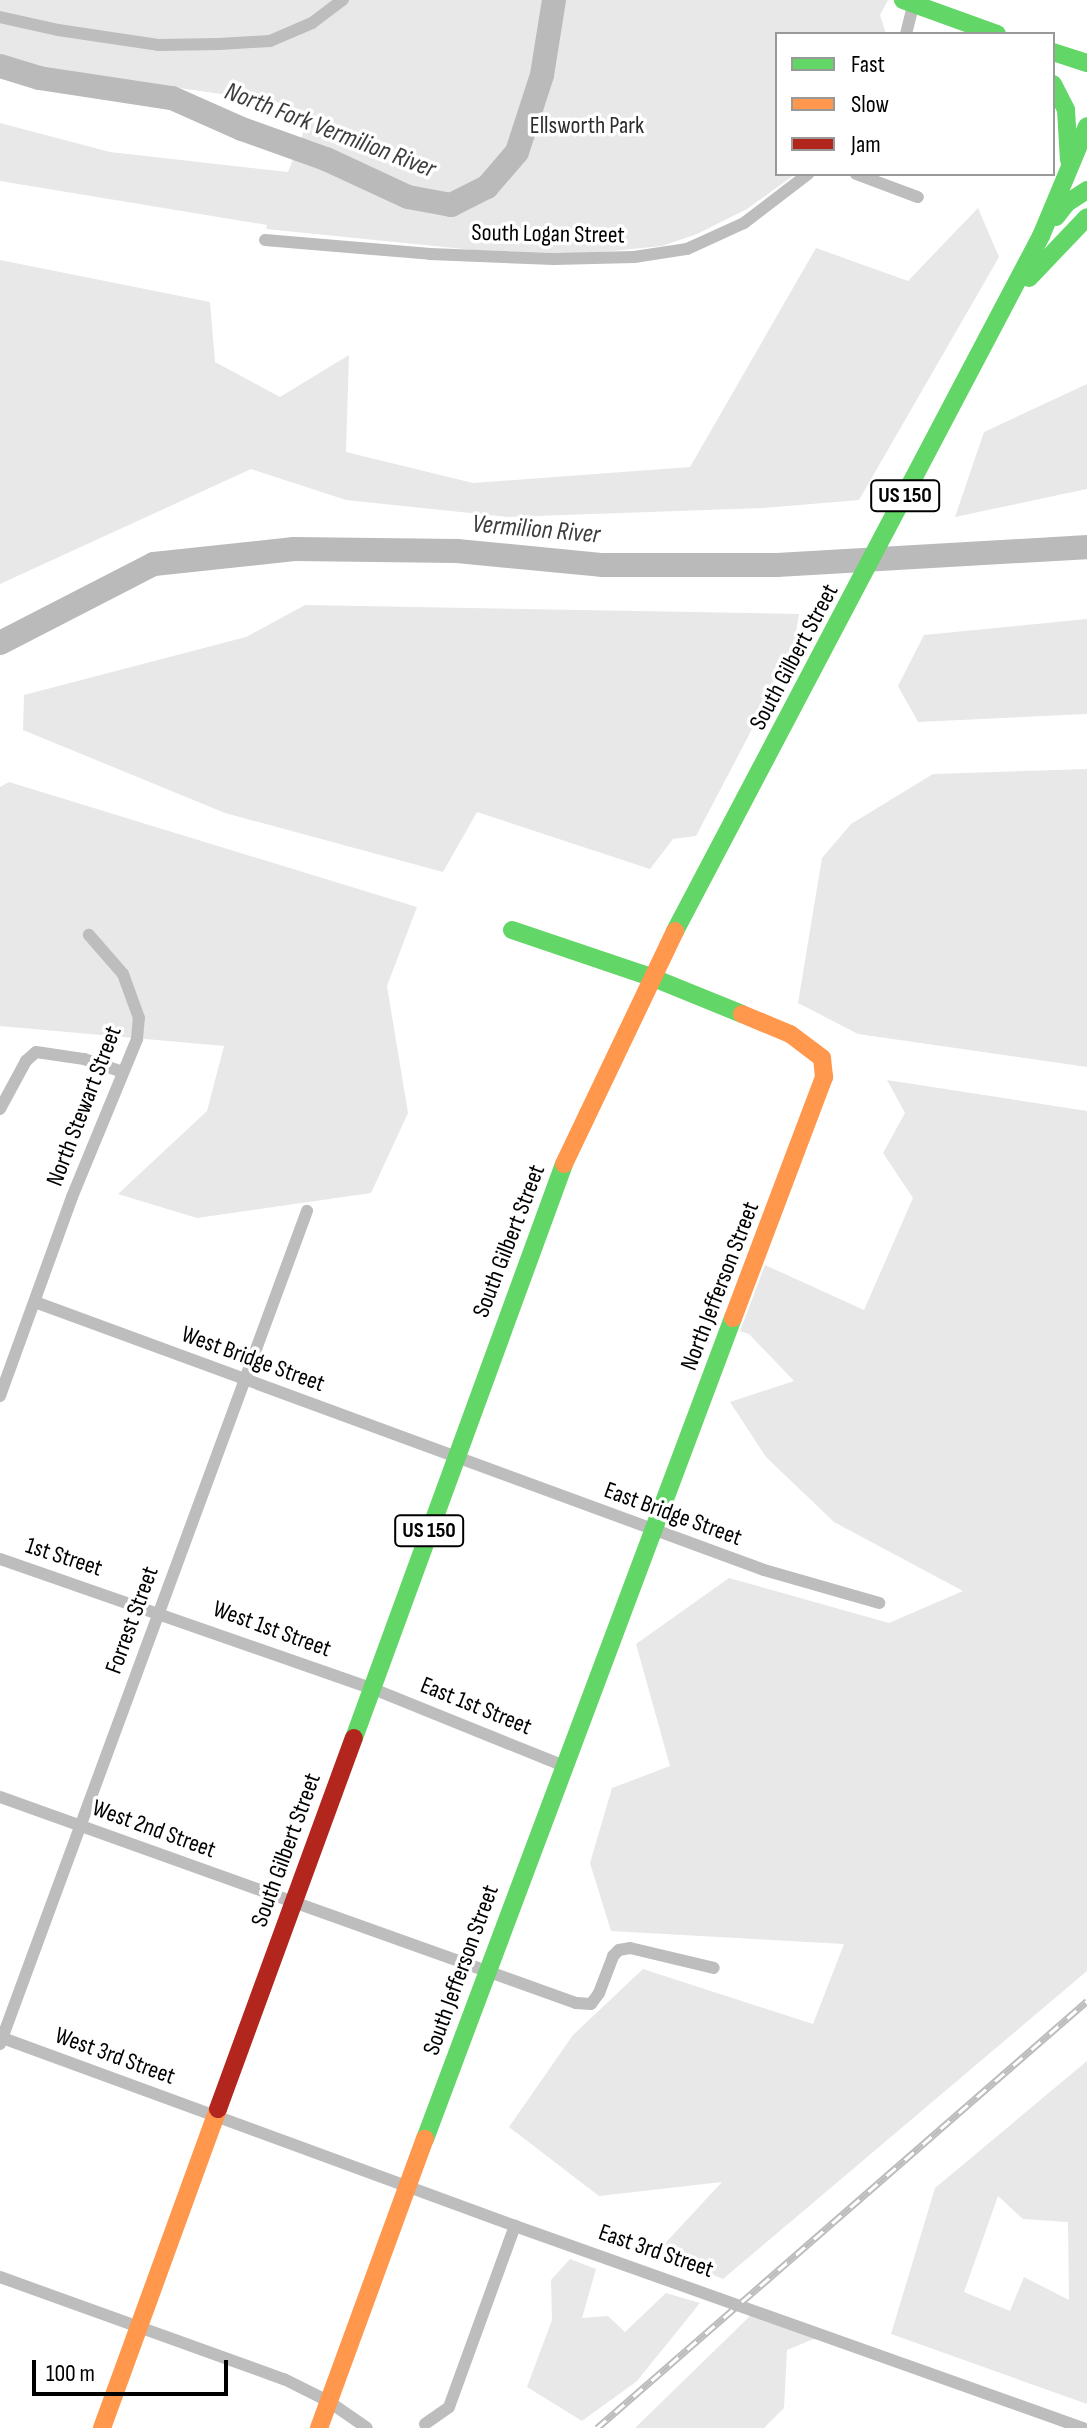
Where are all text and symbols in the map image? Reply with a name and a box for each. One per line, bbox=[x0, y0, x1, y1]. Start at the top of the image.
legend bbox=[775, 32, 1055, 176]
text: Fast bbox=[851, 50, 885, 79]
water label: North Fork Vermilion River bbox=[220, 76, 440, 186]
text: Slow bbox=[851, 90, 889, 119]
park label: Ellsworth Park bbox=[530, 112, 644, 140]
text: Jam bbox=[851, 130, 881, 159]
street label: South Logan Street bbox=[471, 218, 625, 250]
road number: US 150 bbox=[869, 478, 941, 514]
water label: Vermilion River bbox=[471, 509, 601, 551]
street label: South Gilbert Street bbox=[743, 579, 845, 735]
street label: North Stewart Street bbox=[40, 1022, 128, 1190]
street label: South Gilbert Street bbox=[467, 1161, 551, 1321]
street label: North Jefferson Street bbox=[675, 1198, 765, 1374]
street label: West Bridge Street bbox=[177, 1320, 329, 1398]
street label: East Bridge Street bbox=[600, 1476, 746, 1552]
road number: US 150 bbox=[393, 1513, 465, 1549]
street label: 1st Street bbox=[22, 1531, 106, 1583]
street label: Forrest Street bbox=[99, 1562, 165, 1678]
street label: West 1st Street bbox=[209, 1594, 335, 1664]
street label: East 1st Street bbox=[416, 1671, 536, 1741]
street label: South Gilbert Street bbox=[245, 1769, 327, 1931]
street label: West 2nd Street bbox=[88, 1793, 220, 1865]
street label: South Jefferson Street bbox=[417, 1881, 505, 2059]
street label: West 3rd Street bbox=[51, 2021, 179, 2091]
street label: East 3rd Street bbox=[595, 2218, 717, 2284]
scale bar bbox=[36, 2344, 232, 2394]
text: 100 m bbox=[46, 2359, 95, 2388]

